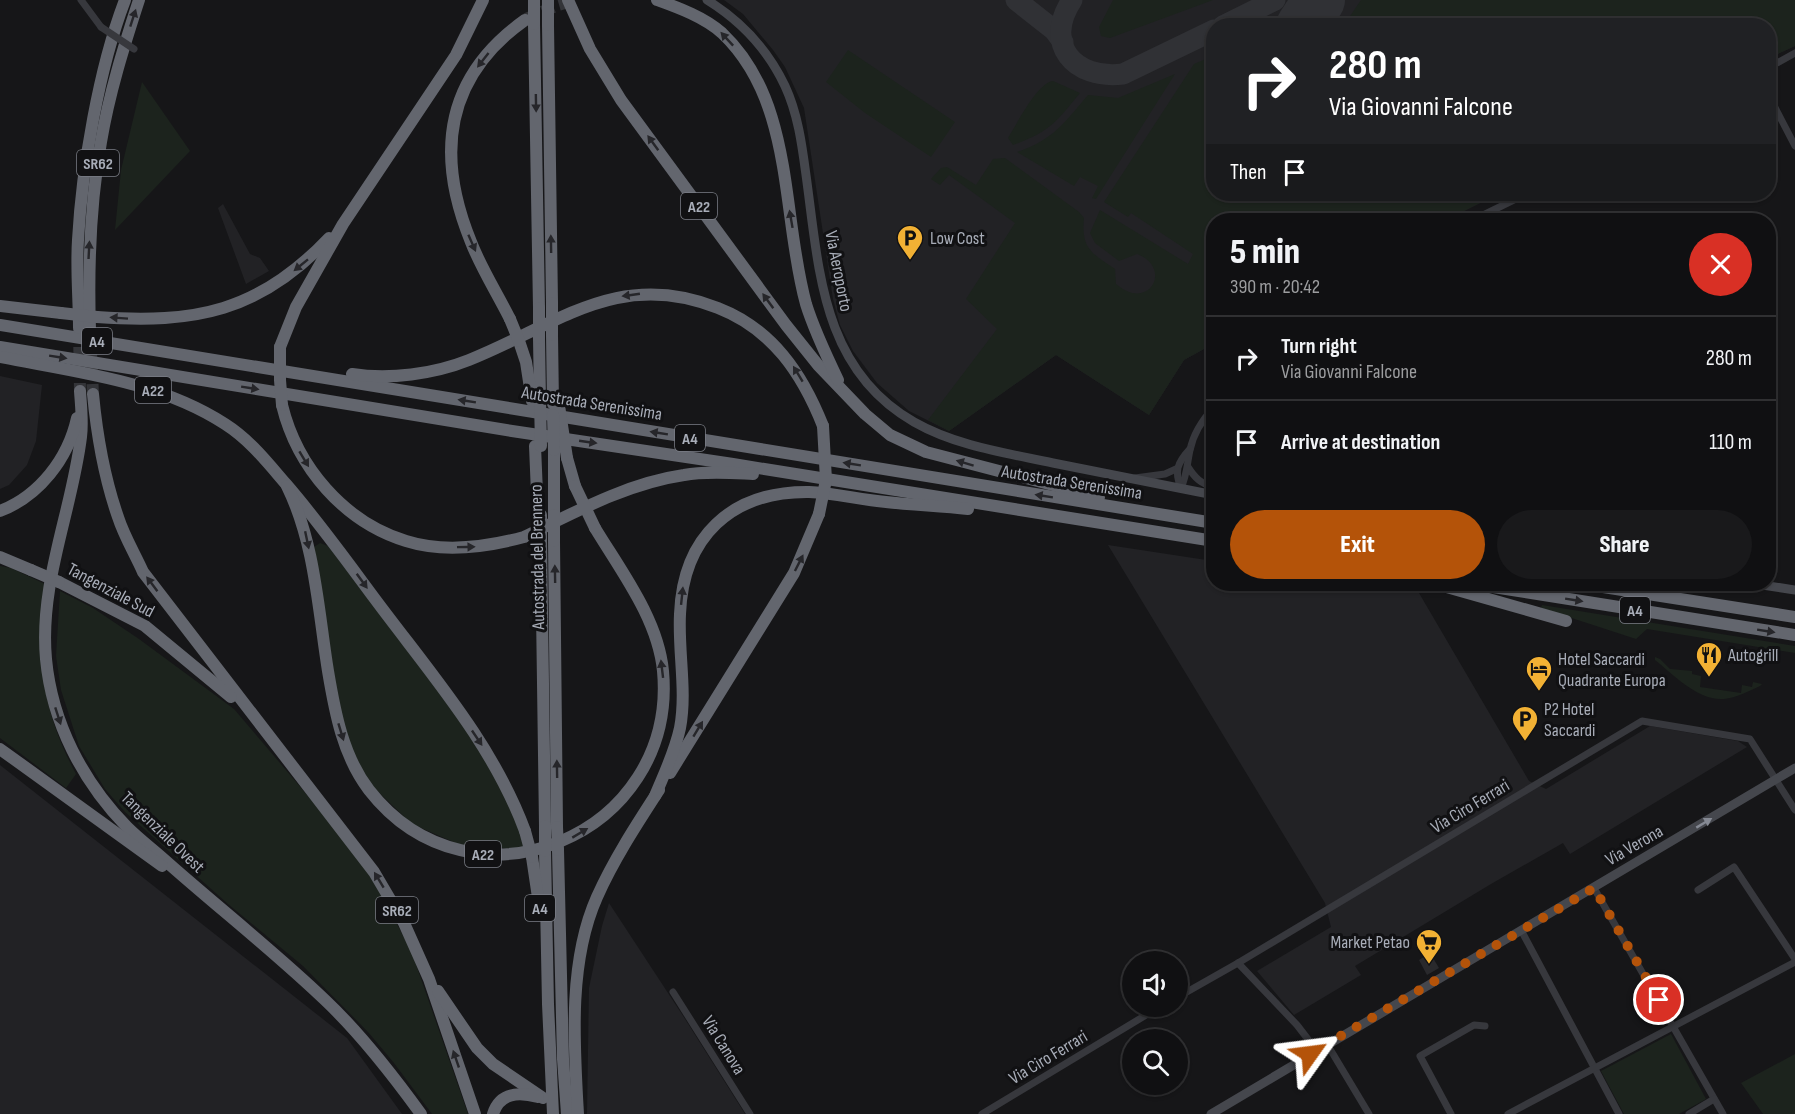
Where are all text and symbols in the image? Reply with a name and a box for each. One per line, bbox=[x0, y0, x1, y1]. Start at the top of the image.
one-way arrow bbox=[129, 9, 138, 27]
one-way arrow bbox=[720, 32, 734, 47]
text: 280 m bbox=[1329, 40, 1422, 91]
icon: right bbox=[1230, 42, 1308, 120]
one-way arrow bbox=[477, 52, 489, 67]
text: Via Giovanni Falcone bbox=[1329, 91, 1513, 123]
one-way arrow bbox=[531, 94, 540, 113]
one-way arrow bbox=[647, 136, 659, 152]
road number: SR62 bbox=[77, 150, 119, 176]
icon: arrive bbox=[1278, 156, 1311, 189]
text: Then bbox=[1230, 159, 1266, 186]
road number: A22 bbox=[681, 193, 717, 219]
one-way arrow bbox=[786, 210, 795, 229]
parking icon: Low Cost bbox=[895, 223, 925, 261]
place label: Low Cost bbox=[930, 228, 985, 249]
street label: Via Aeroporto bbox=[820, 229, 857, 313]
text: 5 min bbox=[1230, 231, 1300, 274]
button: close bbox=[1689, 233, 1752, 296]
one-way arrow bbox=[467, 235, 477, 253]
one-way arrow bbox=[546, 235, 556, 254]
one-way arrow bbox=[85, 241, 94, 260]
one-way arrow bbox=[293, 259, 309, 272]
text: 390 m · 20:42 bbox=[1230, 275, 1320, 299]
one-way arrow bbox=[621, 291, 640, 300]
one-way arrow bbox=[762, 293, 774, 309]
one-way arrow bbox=[110, 314, 129, 323]
road number: A4 bbox=[82, 328, 112, 354]
text: Turn right bbox=[1281, 333, 1357, 360]
icon: right bbox=[1230, 342, 1263, 375]
text: 280 m bbox=[1706, 345, 1752, 372]
one-way arrow bbox=[48, 352, 67, 361]
text: Via Giovanni Falcone bbox=[1281, 360, 1417, 384]
one-way arrow bbox=[792, 366, 803, 382]
road number: A22 bbox=[135, 377, 171, 403]
street label: Autostrada Serenissima bbox=[519, 382, 664, 425]
one-way arrow bbox=[241, 384, 260, 393]
one-way arrow bbox=[457, 396, 476, 405]
road number: A4 bbox=[675, 425, 705, 451]
icon: arrive bbox=[1230, 426, 1263, 459]
one-way arrow bbox=[650, 428, 669, 437]
text: Arrive at destination bbox=[1281, 429, 1440, 456]
text: 110 m bbox=[1709, 429, 1752, 456]
one-way arrow bbox=[578, 438, 597, 447]
one-way arrow bbox=[298, 451, 309, 467]
one-way arrow bbox=[956, 458, 974, 467]
one-way arrow bbox=[842, 460, 861, 469]
street label: Autostrada Serenissima bbox=[999, 461, 1144, 504]
street label: Autostrada del Brennero bbox=[526, 484, 549, 631]
one-way arrow bbox=[1034, 491, 1053, 500]
button: Exit bbox=[1230, 510, 1485, 579]
button: Share bbox=[1497, 510, 1752, 579]
one-way arrow bbox=[303, 531, 312, 550]
one-way arrow bbox=[457, 542, 476, 552]
one-way arrow bbox=[794, 554, 804, 571]
street label: Tangenziale Sud bbox=[64, 559, 158, 622]
one-way arrow bbox=[550, 564, 560, 583]
one-way arrow bbox=[356, 573, 368, 589]
one-way arrow bbox=[147, 577, 159, 592]
one-way arrow bbox=[677, 586, 686, 605]
one-way arrow bbox=[1564, 595, 1583, 604]
road number: A4 bbox=[1620, 597, 1650, 623]
one-way arrow bbox=[1757, 626, 1776, 635]
restaurant icon: Autogrill bbox=[1694, 640, 1724, 678]
place label: Autogrill bbox=[1727, 645, 1778, 666]
place label: Hotel Saccardi Quadrante Europa bbox=[1558, 649, 1666, 691]
hotel icon: Hotel Saccardi Quadrante Europa bbox=[1524, 654, 1554, 692]
one-way arrow bbox=[657, 659, 667, 678]
place label: P2 Hotel Saccardi bbox=[1544, 699, 1595, 741]
parking icon: P2 Hotel Saccardi bbox=[1510, 704, 1540, 742]
one-way arrow bbox=[54, 707, 64, 725]
one-way arrow bbox=[692, 721, 703, 737]
one-way arrow bbox=[337, 723, 346, 741]
one-way arrow bbox=[472, 730, 483, 747]
one-way arrow bbox=[552, 759, 562, 778]
street label: Via Ciro Ferrari bbox=[1427, 775, 1513, 838]
street label: Tangenziale Ovest bbox=[117, 787, 209, 878]
one-way arrow bbox=[1696, 818, 1713, 828]
street label: Via Verona bbox=[1602, 821, 1667, 870]
one-way arrow bbox=[572, 828, 588, 839]
road number: A22 bbox=[465, 841, 501, 867]
one-way arrow bbox=[374, 871, 384, 888]
road number: A4 bbox=[525, 895, 555, 921]
road number: SR62 bbox=[376, 897, 418, 923]
supermarket icon: Market Petao bbox=[1414, 927, 1444, 965]
place label: Market Petao bbox=[1331, 932, 1410, 953]
map controls bbox=[1122, 951, 1188, 1095]
button: sound bbox=[1122, 951, 1188, 1017]
pin bbox=[1633, 974, 1684, 1025]
icon: arrive bbox=[1642, 983, 1675, 1016]
street label: Via Canova bbox=[697, 1012, 750, 1079]
position arrow bbox=[1278, 1022, 1342, 1086]
street label: Via Ciro Ferrari bbox=[1005, 1026, 1091, 1089]
button: search bbox=[1122, 1029, 1188, 1095]
one-way arrow bbox=[450, 1050, 460, 1068]

